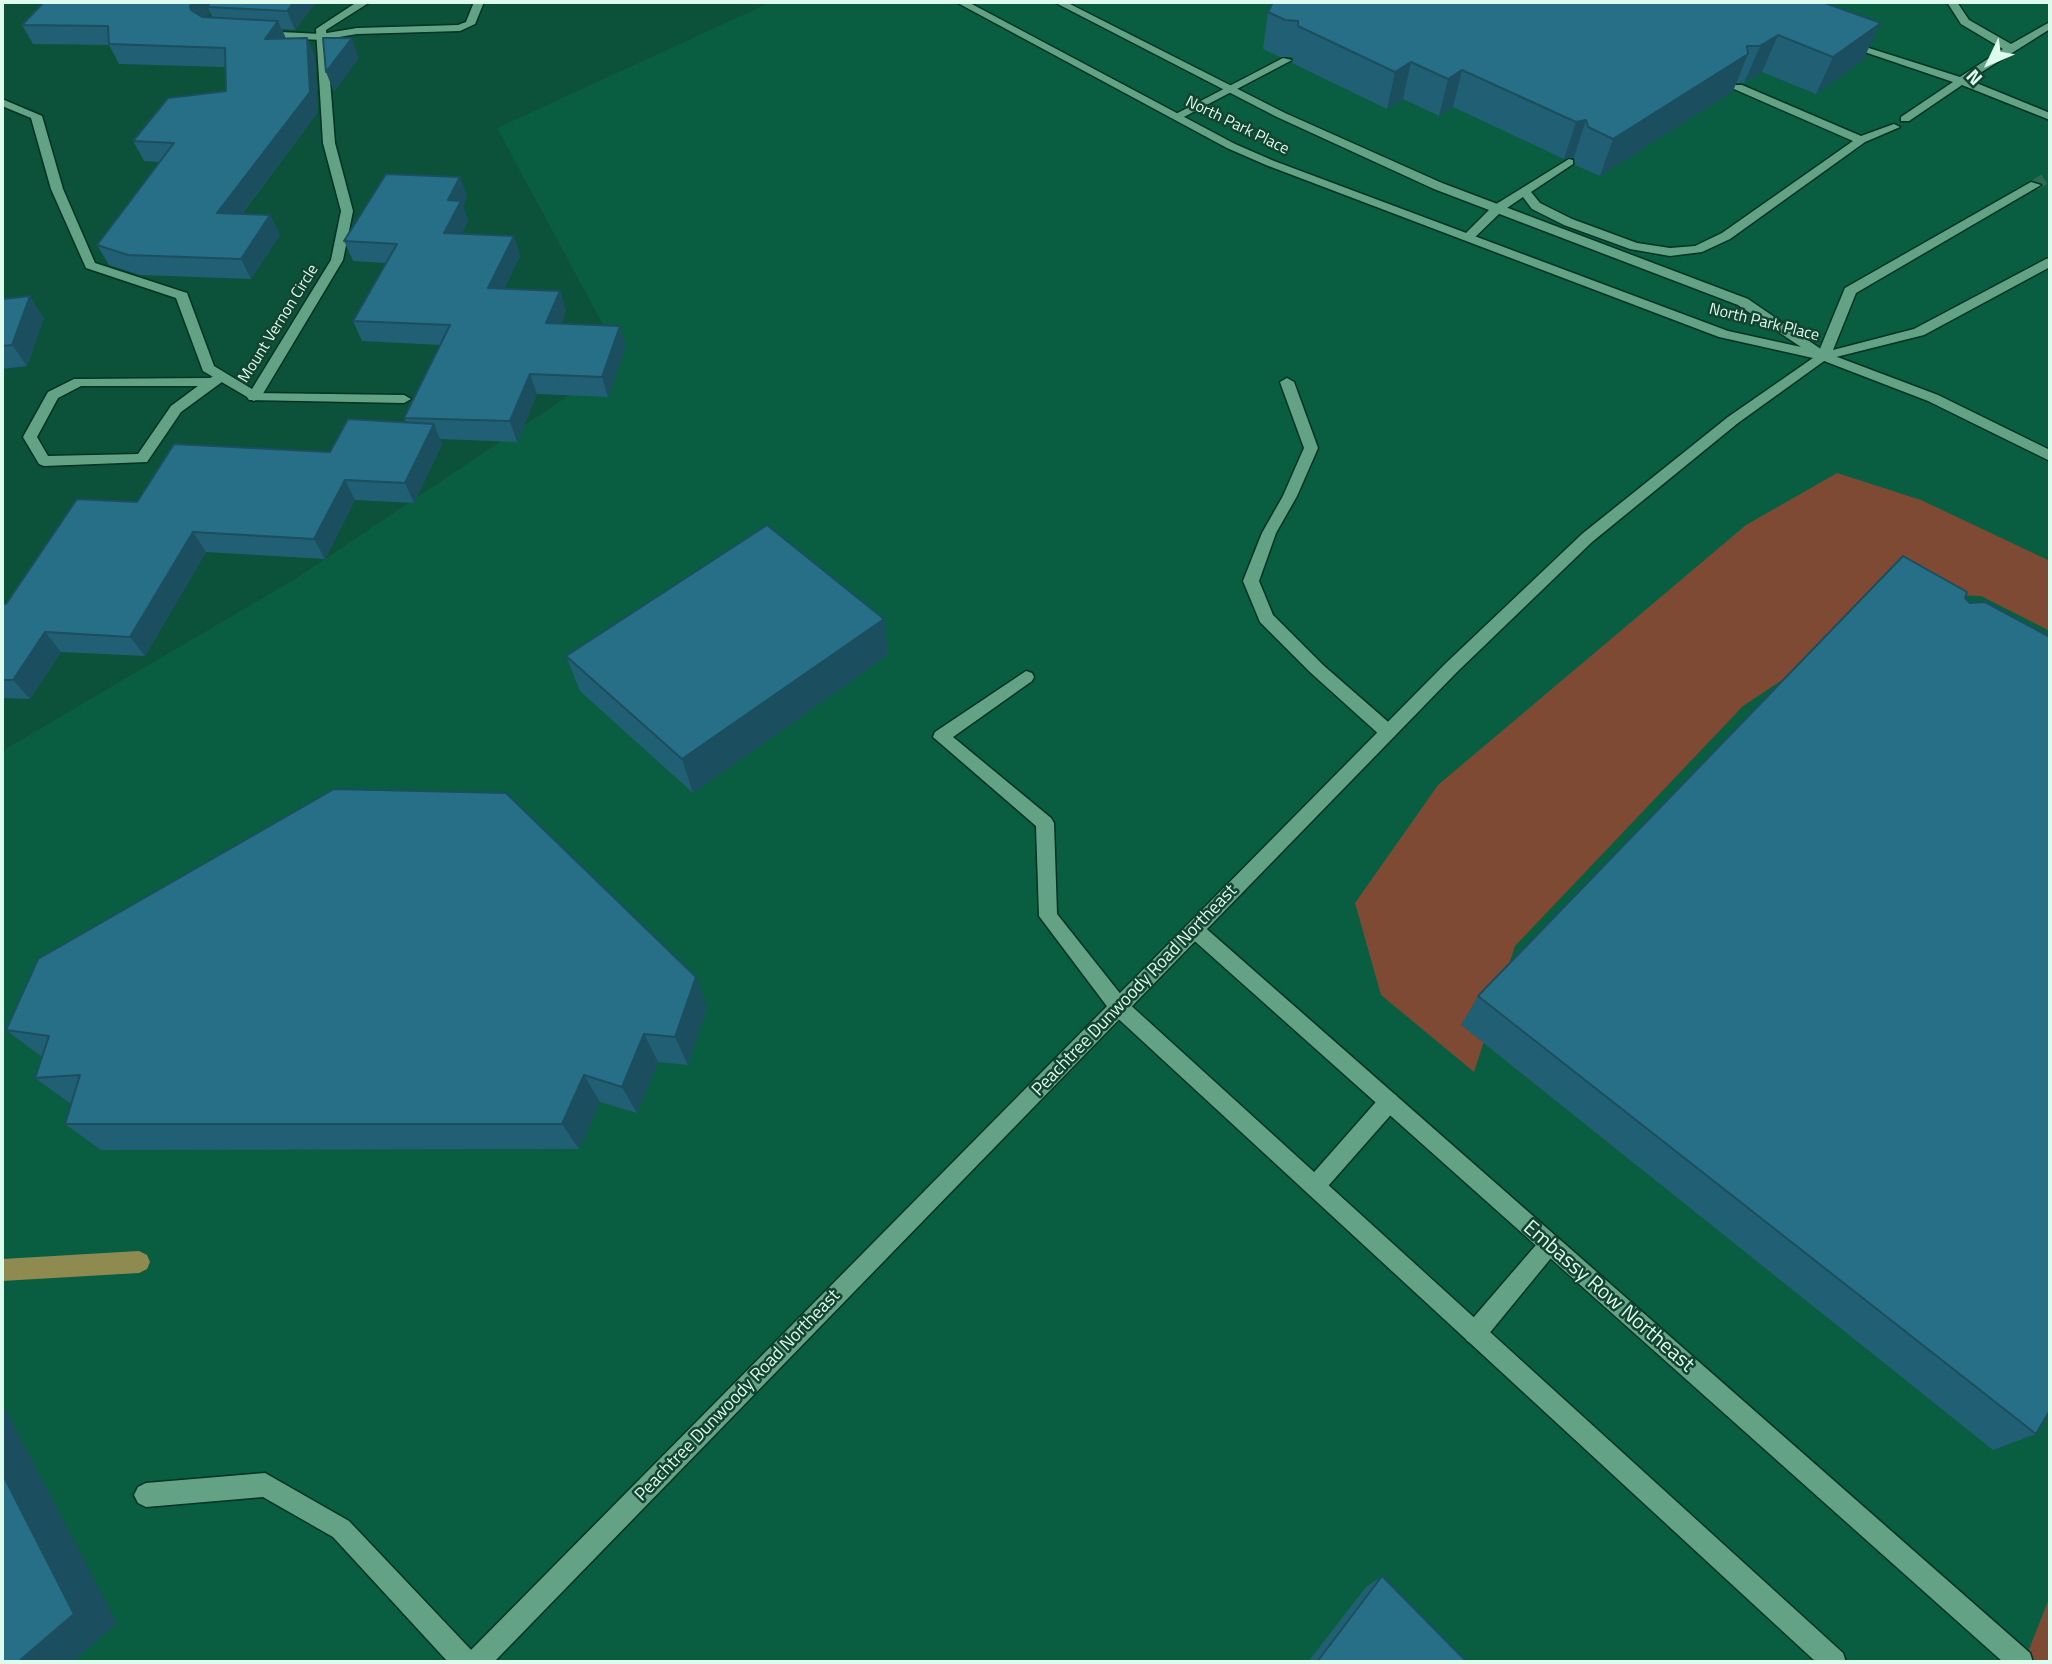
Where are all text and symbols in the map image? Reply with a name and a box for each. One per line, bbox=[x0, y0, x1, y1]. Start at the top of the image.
north arrow bbox=[1954, 28, 2024, 98]
text: N bbox=[1959, 63, 1989, 93]
street label: North Park Place bbox=[1182, 93, 1292, 159]
street label: Mount Vernon Circle bbox=[235, 261, 323, 387]
street label: North Park Place bbox=[1707, 300, 1821, 346]
street label: Peachtree Dunwoody Road Northeast bbox=[1028, 881, 1242, 1101]
street label: Embassy Row Northeast bbox=[1517, 1216, 1699, 1378]
street label: Peachtree Dunwoody Road Northeast bbox=[631, 1286, 845, 1506]

